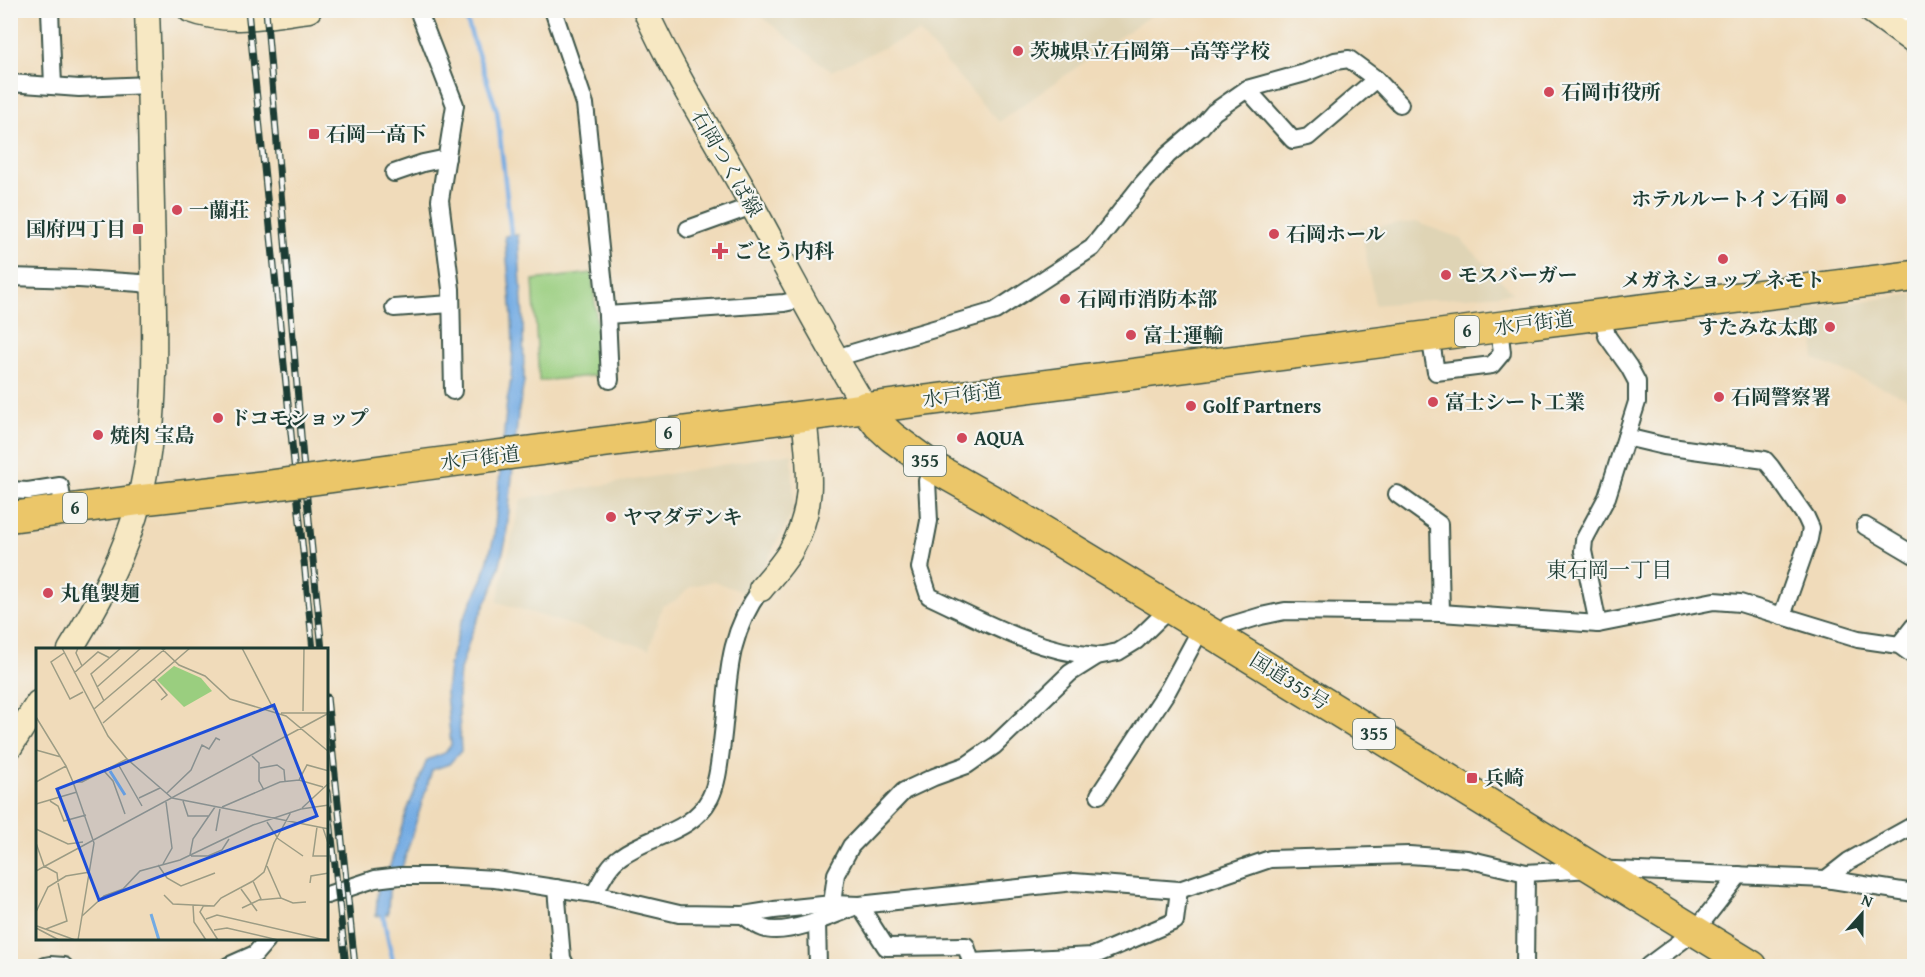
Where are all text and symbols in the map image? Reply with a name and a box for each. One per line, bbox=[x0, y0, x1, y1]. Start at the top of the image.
place label: 茨城県立石岡第一高等学校 bbox=[1030, 36, 1270, 65]
marker: 茨城県立石岡第一高等学校 bbox=[1011, 44, 1025, 58]
place label: 石岡市役所 bbox=[1561, 77, 1661, 106]
marker: 石岡市役所 bbox=[1542, 85, 1556, 99]
street label: 石岡つくば線 bbox=[685, 104, 770, 222]
place label: 石岡一高下 bbox=[326, 119, 426, 148]
marker: 石岡一高下 bbox=[307, 127, 321, 141]
place label: ホテルルートイン石岡 bbox=[1632, 184, 1829, 213]
marker: ホテルルートイン石岡 bbox=[1834, 192, 1848, 206]
place label: 一蘭荘 bbox=[189, 195, 249, 224]
marker: 一蘭荘 bbox=[170, 203, 184, 217]
place label: 国府四丁目 bbox=[26, 214, 126, 243]
place label: 石岡ホール bbox=[1286, 219, 1386, 248]
marker: 国府四丁目 bbox=[131, 222, 145, 236]
marker: 石岡ホール bbox=[1267, 227, 1281, 241]
place label: ごとう内科 bbox=[734, 236, 834, 265]
marker: ごとう内科 bbox=[711, 242, 729, 260]
marker: メガネショップ ネモト bbox=[1716, 252, 1730, 266]
place label: モスバーガー bbox=[1458, 260, 1578, 289]
place label: メガネショップ ネモト bbox=[1621, 265, 1825, 294]
marker: モスバーガー bbox=[1439, 268, 1453, 282]
place label: 石岡市消防本部 bbox=[1077, 284, 1217, 313]
marker: 石岡市消防本部 bbox=[1058, 292, 1072, 306]
street label: 水戸街道 bbox=[1492, 303, 1575, 342]
place label: すたみな太郎 bbox=[1698, 312, 1818, 341]
road number: 6 bbox=[1455, 316, 1479, 346]
place label: 富士運輸 bbox=[1143, 320, 1223, 349]
marker: すたみな太郎 bbox=[1823, 320, 1837, 334]
marker: 富士運輸 bbox=[1124, 328, 1138, 342]
street label: 水戸街道 bbox=[920, 375, 1003, 414]
place label: 石岡警察署 bbox=[1731, 382, 1831, 411]
place label: 富士シート工業 bbox=[1445, 387, 1585, 416]
marker: 石岡警察署 bbox=[1712, 390, 1726, 404]
place label: Golf Partners bbox=[1203, 391, 1321, 420]
marker: 富士シート工業 bbox=[1426, 395, 1440, 409]
marker: Golf Partners bbox=[1184, 399, 1198, 413]
place label: ドコモショップ bbox=[230, 403, 369, 432]
marker: ドコモショップ bbox=[211, 411, 225, 425]
road number: 6 bbox=[656, 418, 680, 448]
place label: 焼肉 宝島 bbox=[110, 420, 194, 449]
place label: AQUA bbox=[974, 423, 1025, 452]
marker: 焼肉 宝島 bbox=[91, 428, 105, 442]
marker: AQUA bbox=[955, 431, 969, 445]
street label: 水戸街道 bbox=[438, 438, 521, 477]
road number: 355 bbox=[904, 446, 946, 476]
road number: 6 bbox=[63, 493, 87, 523]
place label: ヤマダデンキ bbox=[623, 502, 743, 531]
marker: ヤマダデンキ bbox=[604, 510, 618, 524]
district label: 東石岡一丁目 bbox=[1546, 554, 1672, 585]
place label: 丸亀製麺 bbox=[60, 578, 140, 607]
marker: 丸亀製麺 bbox=[41, 586, 55, 600]
street label: 国道355号 bbox=[1245, 645, 1336, 716]
inset map bbox=[36, 648, 328, 941]
road number: 355 bbox=[1353, 719, 1395, 749]
place label: 兵崎 bbox=[1484, 763, 1524, 792]
marker: 兵崎 bbox=[1465, 771, 1479, 785]
north arrow bbox=[1832, 884, 1892, 944]
text: N bbox=[1858, 887, 1877, 913]

